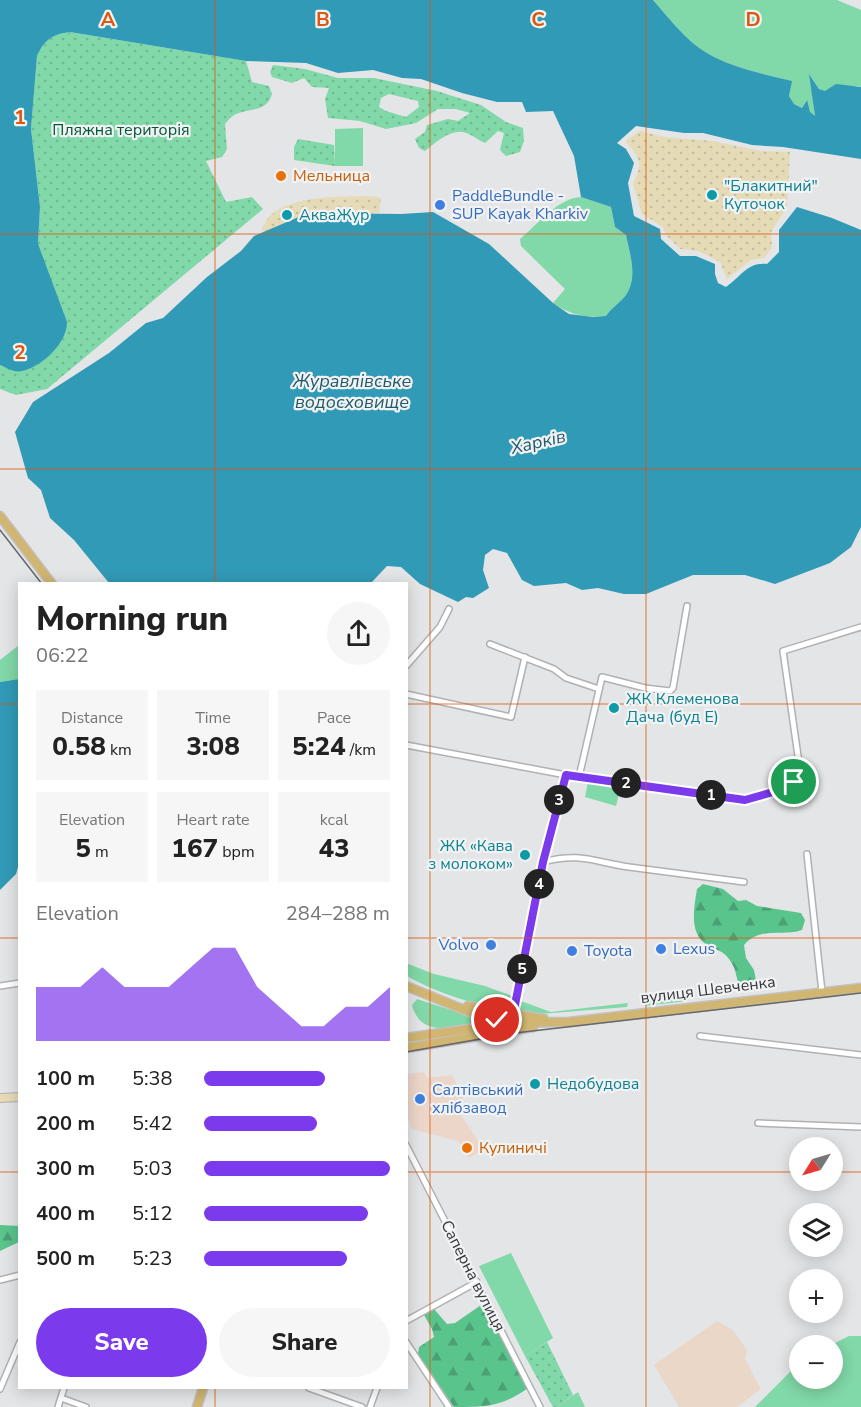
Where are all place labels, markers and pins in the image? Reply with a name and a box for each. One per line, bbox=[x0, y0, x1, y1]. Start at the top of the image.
place label: Мельница bbox=[293, 165, 370, 187]
marker: Мельница bbox=[274, 169, 288, 183]
place label: "Блакитний" Куточок bbox=[724, 175, 818, 215]
place label: PaddleBundle - SUP Kayak Kharkiv bbox=[452, 185, 589, 225]
marker: "Блакитний" Куточок bbox=[705, 188, 719, 202]
marker: PaddleBundle - SUP Kayak Kharkiv bbox=[433, 198, 447, 212]
place label: АкваЖур bbox=[299, 204, 369, 226]
marker: АкваЖур bbox=[280, 208, 294, 222]
place label: ЖК Клеменова Дача (буд Е) bbox=[626, 688, 739, 728]
marker: ЖК Клеменова Дача (буд Е) bbox=[607, 701, 621, 715]
pin bbox=[768, 756, 819, 807]
pin: 2 bbox=[611, 768, 641, 798]
pin: 1 bbox=[696, 780, 726, 810]
pin: 3 bbox=[544, 785, 574, 815]
place label: ЖК «Кава з молоком» bbox=[428, 835, 513, 875]
marker: ЖК «Кава з молоком» bbox=[518, 848, 532, 862]
pin: 4 bbox=[524, 869, 554, 899]
place label: Volvo bbox=[437, 934, 479, 956]
marker: Volvo bbox=[484, 938, 498, 952]
place label: Lexus bbox=[673, 938, 715, 960]
place label: Toyota bbox=[584, 940, 632, 962]
marker: Lexus bbox=[654, 942, 668, 956]
marker: Toyota bbox=[565, 944, 579, 958]
pin: 5 bbox=[507, 954, 537, 984]
pin bbox=[471, 994, 522, 1045]
place label: Недобудова bbox=[547, 1073, 639, 1095]
marker: Недобудова bbox=[528, 1077, 542, 1091]
place label: Салтівський хлібзавод bbox=[432, 1079, 523, 1119]
marker: Салтівський хлібзавод bbox=[413, 1092, 427, 1106]
place label: Кулиничі bbox=[479, 1137, 547, 1159]
marker: Кулиничі bbox=[460, 1141, 474, 1155]

